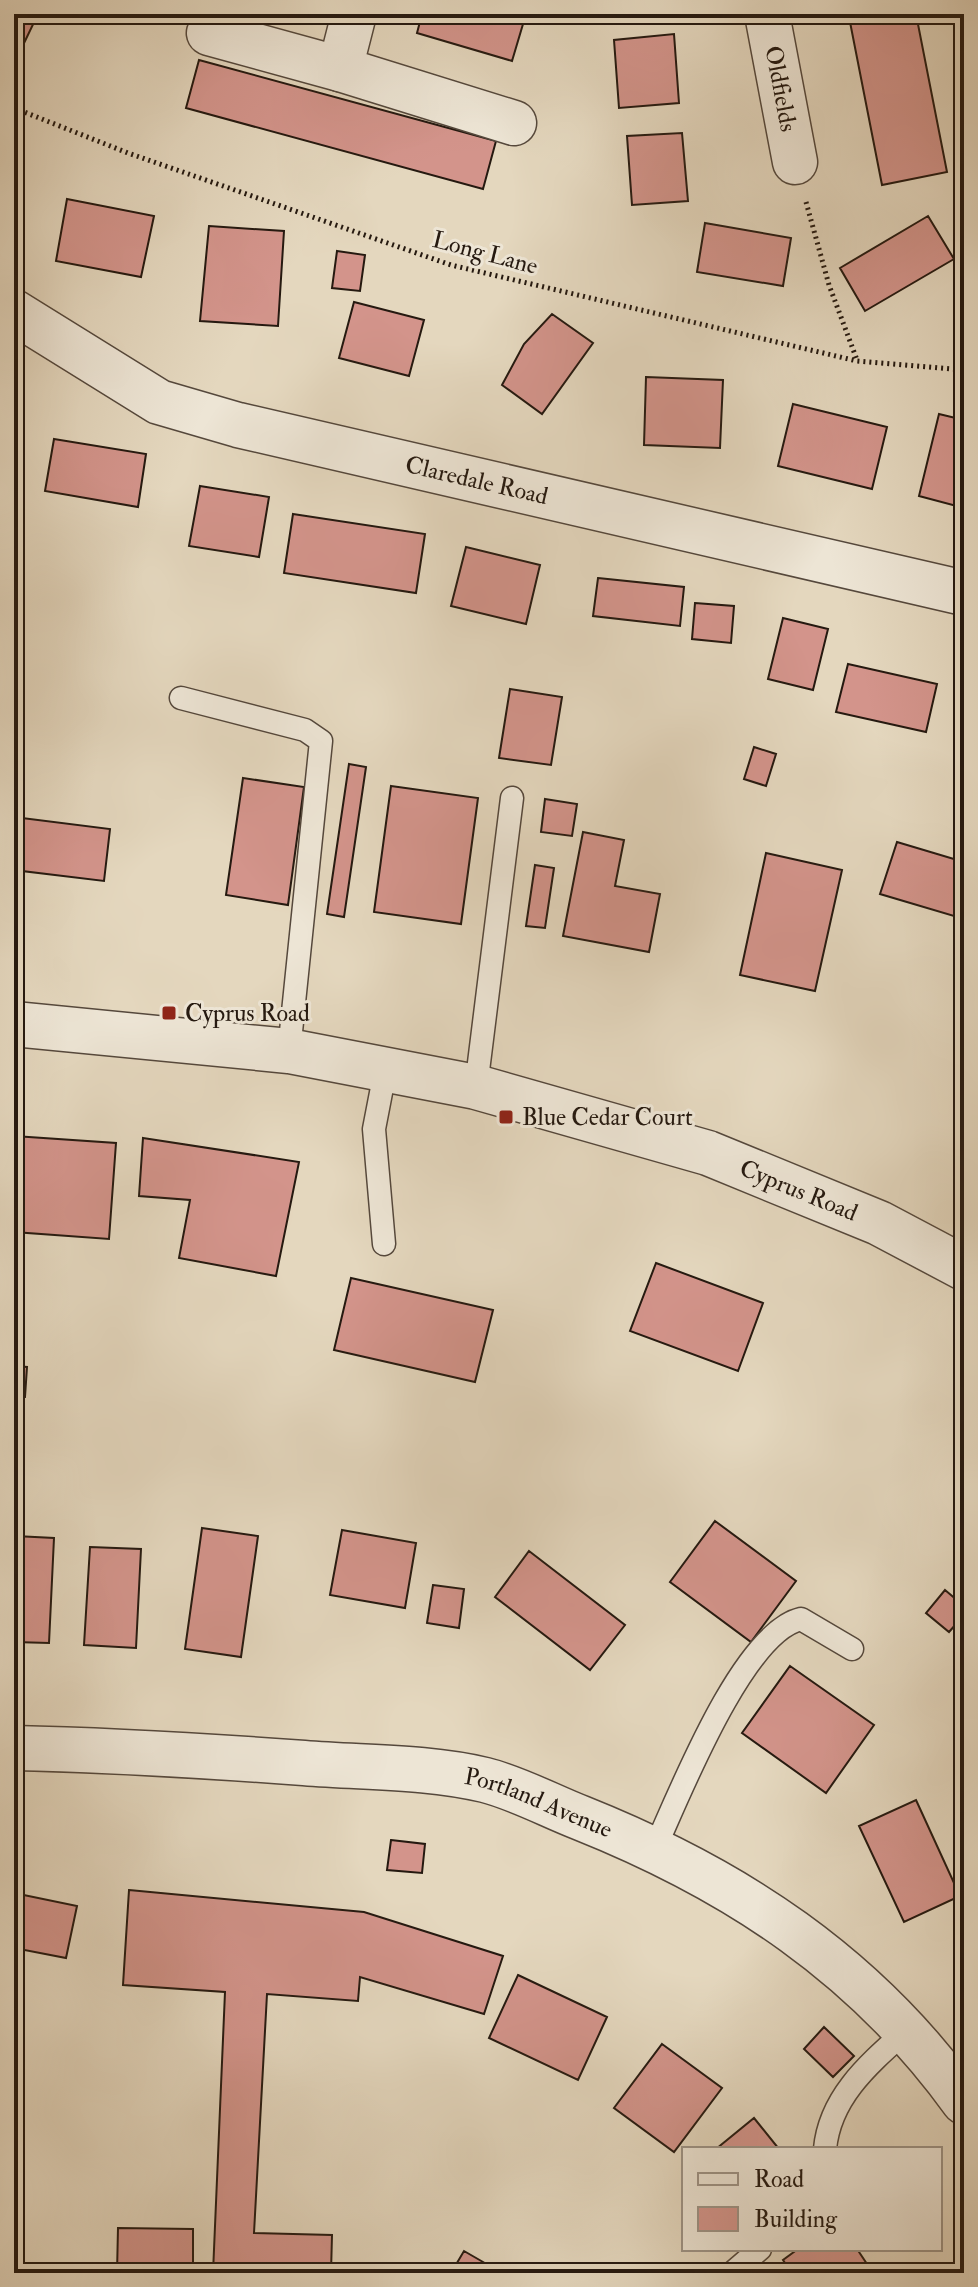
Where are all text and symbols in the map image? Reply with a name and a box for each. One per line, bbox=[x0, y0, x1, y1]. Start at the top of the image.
street label: Oldfields bbox=[758, 43, 804, 134]
street label: Long Lane bbox=[429, 224, 541, 282]
street label: Claredale Road bbox=[402, 449, 551, 512]
place label: Cyprus Road bbox=[185, 998, 310, 1029]
marker: Cyprus Road bbox=[160, 1004, 178, 1022]
place label: Blue Cedar Court bbox=[522, 1102, 693, 1133]
marker: Blue Cedar Court bbox=[497, 1108, 515, 1126]
street label: Cyprus Road bbox=[735, 1152, 863, 1228]
street label: Portland Avenue bbox=[462, 1761, 617, 1845]
legend bbox=[682, 2147, 942, 2251]
text: Road bbox=[754, 2164, 804, 2195]
text: Building bbox=[754, 2204, 838, 2235]

